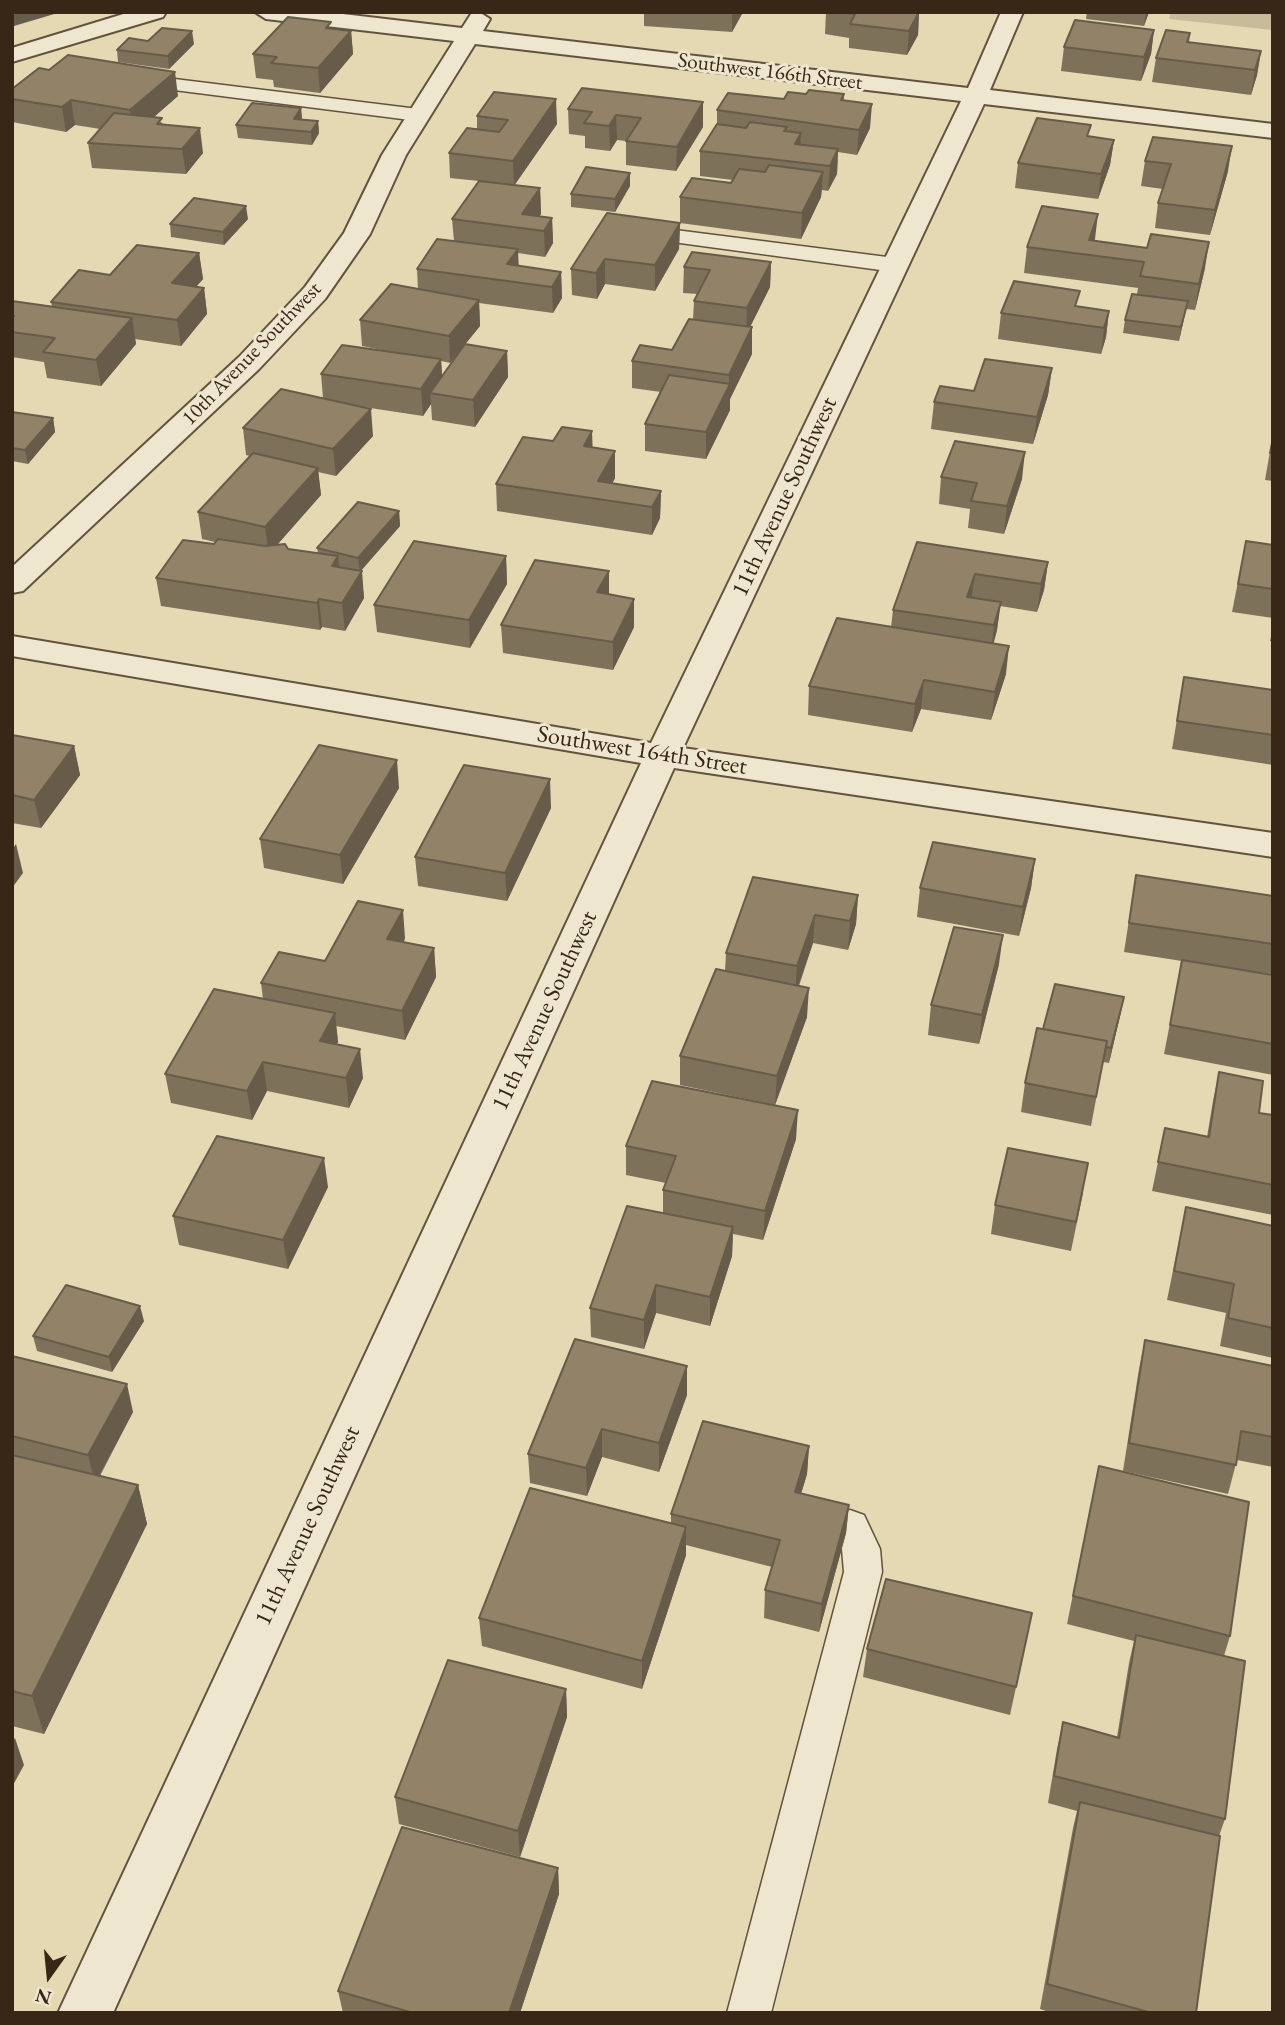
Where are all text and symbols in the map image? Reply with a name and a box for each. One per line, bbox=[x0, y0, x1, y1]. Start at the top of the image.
street label: Southwest 166th Street bbox=[676, 48, 864, 96]
street label: 10th Avenue Southwest bbox=[177, 277, 327, 431]
street label: 11th Avenue Southwest bbox=[726, 393, 844, 601]
street label: Southwest 164th Street bbox=[535, 720, 749, 782]
street label: 11th Avenue Southwest bbox=[486, 907, 604, 1115]
street label: 11th Avenue Southwest bbox=[249, 1422, 367, 1630]
north arrow bbox=[14, 1941, 84, 2011]
text: N bbox=[33, 1983, 54, 2011]

